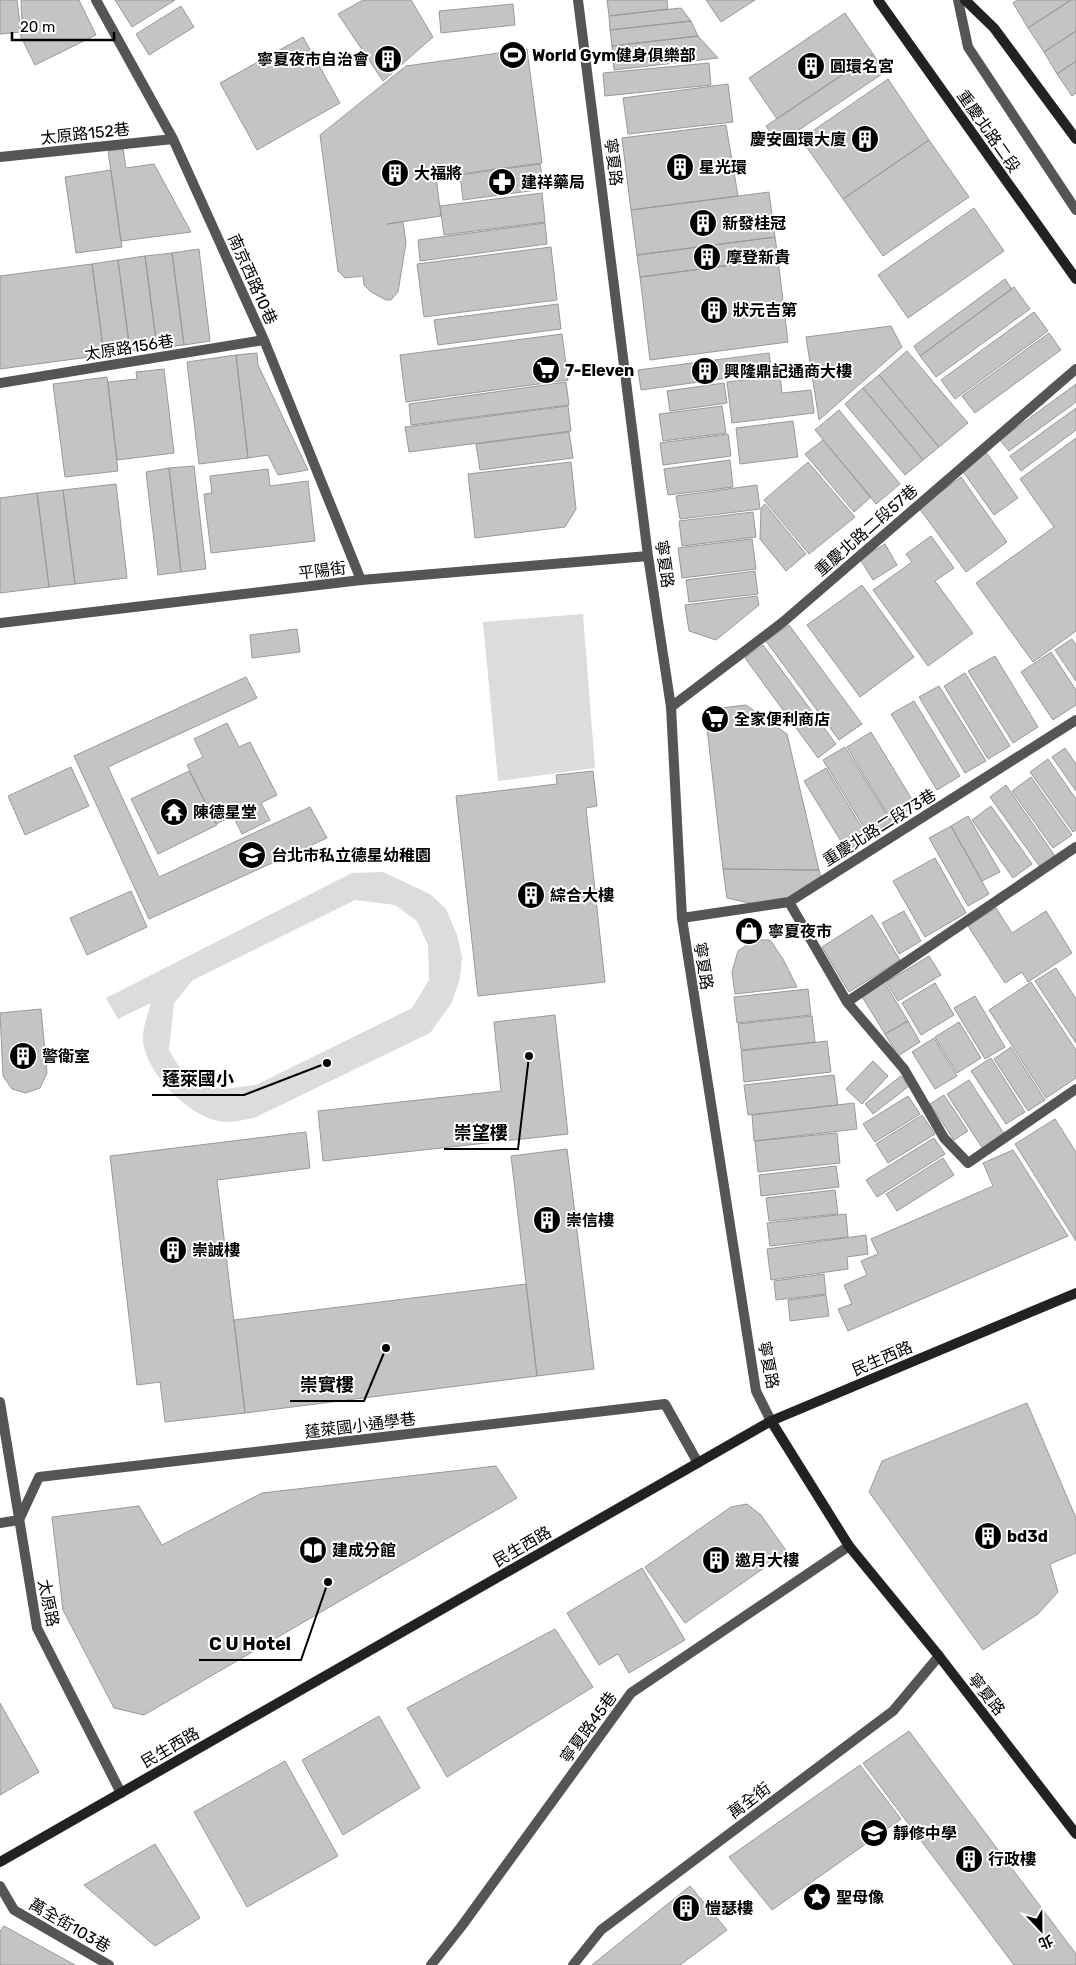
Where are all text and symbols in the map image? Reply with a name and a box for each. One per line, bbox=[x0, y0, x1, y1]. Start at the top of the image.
scale bar bbox=[12, 10, 115, 42]
text: 20 m bbox=[20, 18, 55, 36]
sports icon: World Gym健身俱樂部 bbox=[498, 40, 528, 70]
building icon: 寧夏夜市自治會 bbox=[373, 44, 403, 74]
place label: World Gym健身俱樂部 bbox=[532, 46, 696, 65]
place label: 寧夏夜市自治會 bbox=[257, 50, 369, 69]
building icon: 圓環名宮 bbox=[796, 51, 826, 81]
place label: 圓環名宮 bbox=[830, 57, 894, 76]
street label: 重慶北路二段 bbox=[953, 87, 1024, 176]
street label: 太原路152巷 bbox=[39, 119, 131, 148]
building icon: 慶安圓環大廈 bbox=[850, 124, 880, 154]
place label: 慶安圓環大廈 bbox=[750, 130, 846, 149]
street label: 寧夏路 bbox=[601, 137, 626, 187]
building icon: 星光環 bbox=[665, 152, 695, 182]
building icon: 大福將 bbox=[380, 158, 410, 188]
place label: 星光環 bbox=[699, 158, 747, 177]
place label: 大福將 bbox=[414, 164, 462, 183]
pharmacy icon: 建祥藥局 bbox=[487, 167, 517, 197]
place label: 建祥藥局 bbox=[521, 173, 585, 192]
building icon: 新發桂冠 bbox=[688, 208, 718, 238]
place label: 新發桂冠 bbox=[722, 214, 786, 233]
street label: 南京西路10巷 bbox=[224, 231, 281, 327]
building icon: 摩登新貴 bbox=[692, 242, 722, 272]
place label: 摩登新貴 bbox=[726, 248, 790, 267]
building icon: 狀元吉第 bbox=[699, 295, 729, 325]
place label: 狀元吉第 bbox=[733, 301, 797, 320]
street label: 太原路156巷 bbox=[83, 331, 175, 364]
supermarket icon: 7-Eleven bbox=[531, 355, 561, 385]
building icon: 興隆鼎記通商大樓 bbox=[690, 356, 720, 386]
place label: 7-Eleven bbox=[565, 361, 634, 380]
place label: 興隆鼎記通商大樓 bbox=[724, 362, 852, 381]
street label: 重慶北路二段57巷 bbox=[811, 481, 922, 580]
street label: 寧夏路 bbox=[652, 539, 677, 589]
street label: 平陽街 bbox=[297, 558, 347, 583]
supermarket icon: 全家便利商店 bbox=[700, 704, 730, 734]
place label: 全家便利商店 bbox=[734, 710, 830, 729]
street label: 重慶北路二段73巷 bbox=[819, 785, 939, 870]
temple icon: 陳德星堂 bbox=[159, 797, 189, 827]
place label: 陳德星堂 bbox=[193, 803, 257, 822]
school or university icon: 台北市私立德星幼稚園 bbox=[237, 840, 267, 870]
place label: 台北市私立德星幼稚園 bbox=[271, 846, 431, 865]
building icon: 綜合大樓 bbox=[516, 880, 546, 910]
place label: 綜合大樓 bbox=[550, 886, 614, 905]
shop icon: 寧夏夜市 bbox=[734, 916, 764, 946]
place label: 寧夏夜市 bbox=[768, 922, 832, 941]
street label: 寧夏路 bbox=[690, 941, 717, 991]
building icon: 警衛室 bbox=[8, 1041, 38, 1071]
place label: 警衛室 bbox=[42, 1047, 90, 1066]
callout: 蓬萊國小 bbox=[152, 1062, 244, 1095]
text: 蓬萊國小 bbox=[162, 1068, 234, 1090]
callout: 崇望樓 bbox=[444, 1116, 518, 1149]
text: 崇望樓 bbox=[454, 1122, 508, 1144]
building icon: 崇信樓 bbox=[532, 1205, 562, 1235]
place label: 崇信樓 bbox=[566, 1211, 614, 1230]
building icon: 崇誠樓 bbox=[158, 1235, 188, 1265]
place label: 崇誠樓 bbox=[192, 1241, 240, 1260]
street label: 民生西路 bbox=[849, 1337, 915, 1380]
street label: 寧夏路 bbox=[755, 1340, 782, 1390]
callout: 崇實樓 bbox=[290, 1368, 364, 1401]
text: 崇實樓 bbox=[300, 1374, 354, 1396]
street label: 蓬萊國小通學巷 bbox=[303, 1409, 417, 1442]
building icon: bd3d bbox=[973, 1521, 1003, 1551]
street label: 民生西路 bbox=[490, 1522, 555, 1571]
place label: bd3d bbox=[1007, 1527, 1048, 1546]
library icon: 建成分館 bbox=[298, 1535, 328, 1565]
place label: 建成分館 bbox=[332, 1541, 396, 1560]
building icon: 邀月大樓 bbox=[701, 1545, 731, 1575]
place label: 邀月大樓 bbox=[735, 1551, 799, 1570]
street label: 太原路 bbox=[34, 1578, 63, 1629]
callout: C U Hotel bbox=[199, 1627, 301, 1660]
text: C U Hotel bbox=[209, 1633, 291, 1655]
street label: 寧夏路 bbox=[964, 1670, 1009, 1719]
street label: 寧夏路45巷 bbox=[556, 1688, 621, 1767]
street label: 民生西路 bbox=[138, 1723, 203, 1772]
street label: 萬全街 bbox=[724, 1778, 774, 1822]
school or university icon: 靜修中學 bbox=[859, 1818, 889, 1848]
place label: 靜修中學 bbox=[893, 1824, 957, 1843]
building icon: 行政樓 bbox=[954, 1844, 984, 1874]
place label: 行政樓 bbox=[988, 1850, 1036, 1869]
place icon: 聖母像 bbox=[802, 1882, 832, 1912]
place label: 聖母像 bbox=[836, 1888, 884, 1907]
building icon: 愷瑟樓 bbox=[671, 1893, 701, 1923]
street label: 萬全街103巷 bbox=[26, 1895, 114, 1956]
place label: 愷瑟樓 bbox=[705, 1899, 753, 1918]
north arrow bbox=[1016, 1905, 1066, 1955]
text: 北 bbox=[1036, 1931, 1055, 1952]

